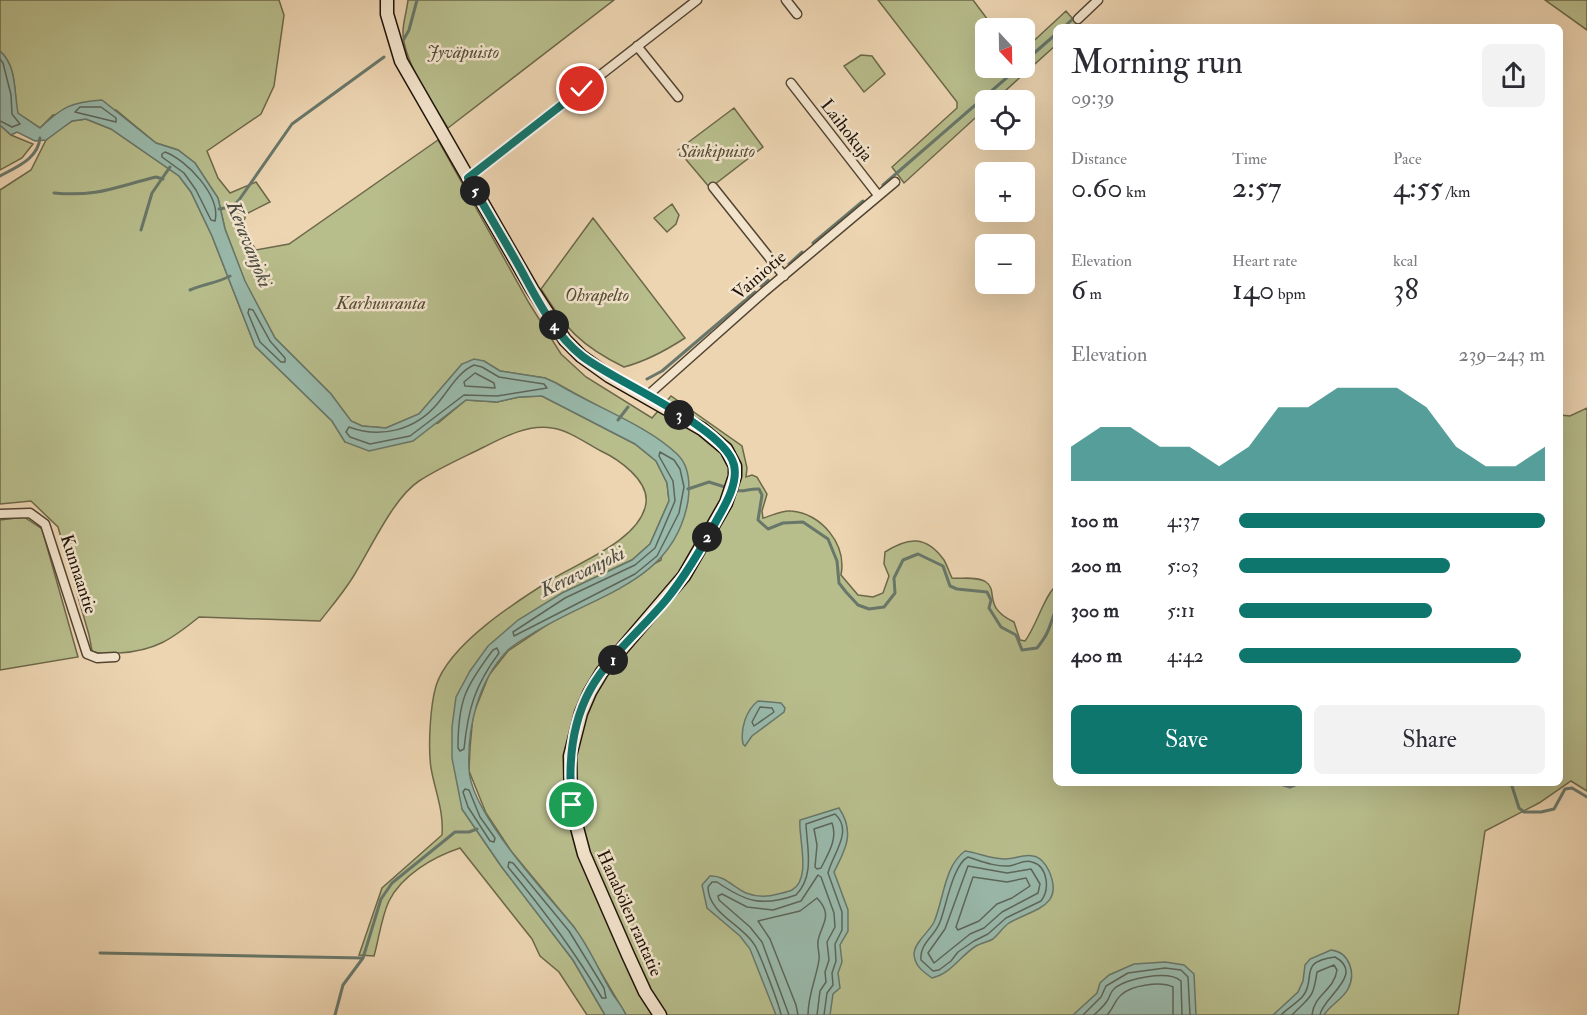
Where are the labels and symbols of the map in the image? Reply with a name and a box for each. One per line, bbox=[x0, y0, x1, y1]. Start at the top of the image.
north arrow bbox=[975, 18, 1035, 78]
park label: Jyväpuisto bbox=[427, 41, 499, 64]
pin bbox=[556, 63, 607, 114]
street label: Laihokuja bbox=[815, 95, 878, 166]
park label: Sänkipuisto bbox=[678, 140, 755, 163]
pin: 5 bbox=[460, 176, 490, 206]
water label: Keravanjoki bbox=[220, 196, 278, 292]
street label: Vainiotie bbox=[728, 245, 791, 305]
park label: Ohrapelto bbox=[565, 284, 629, 307]
park label: Karhunranta bbox=[335, 292, 426, 315]
pin: 4 bbox=[539, 310, 569, 340]
pin: 3 bbox=[664, 400, 694, 430]
pin: 2 bbox=[692, 522, 722, 552]
street label: Kunnaantie bbox=[55, 532, 102, 617]
water label: Keravanjoki bbox=[535, 540, 629, 603]
pin: 1 bbox=[598, 645, 628, 675]
pin bbox=[546, 779, 597, 830]
street label: Hanabölen rantatie bbox=[591, 846, 668, 980]

